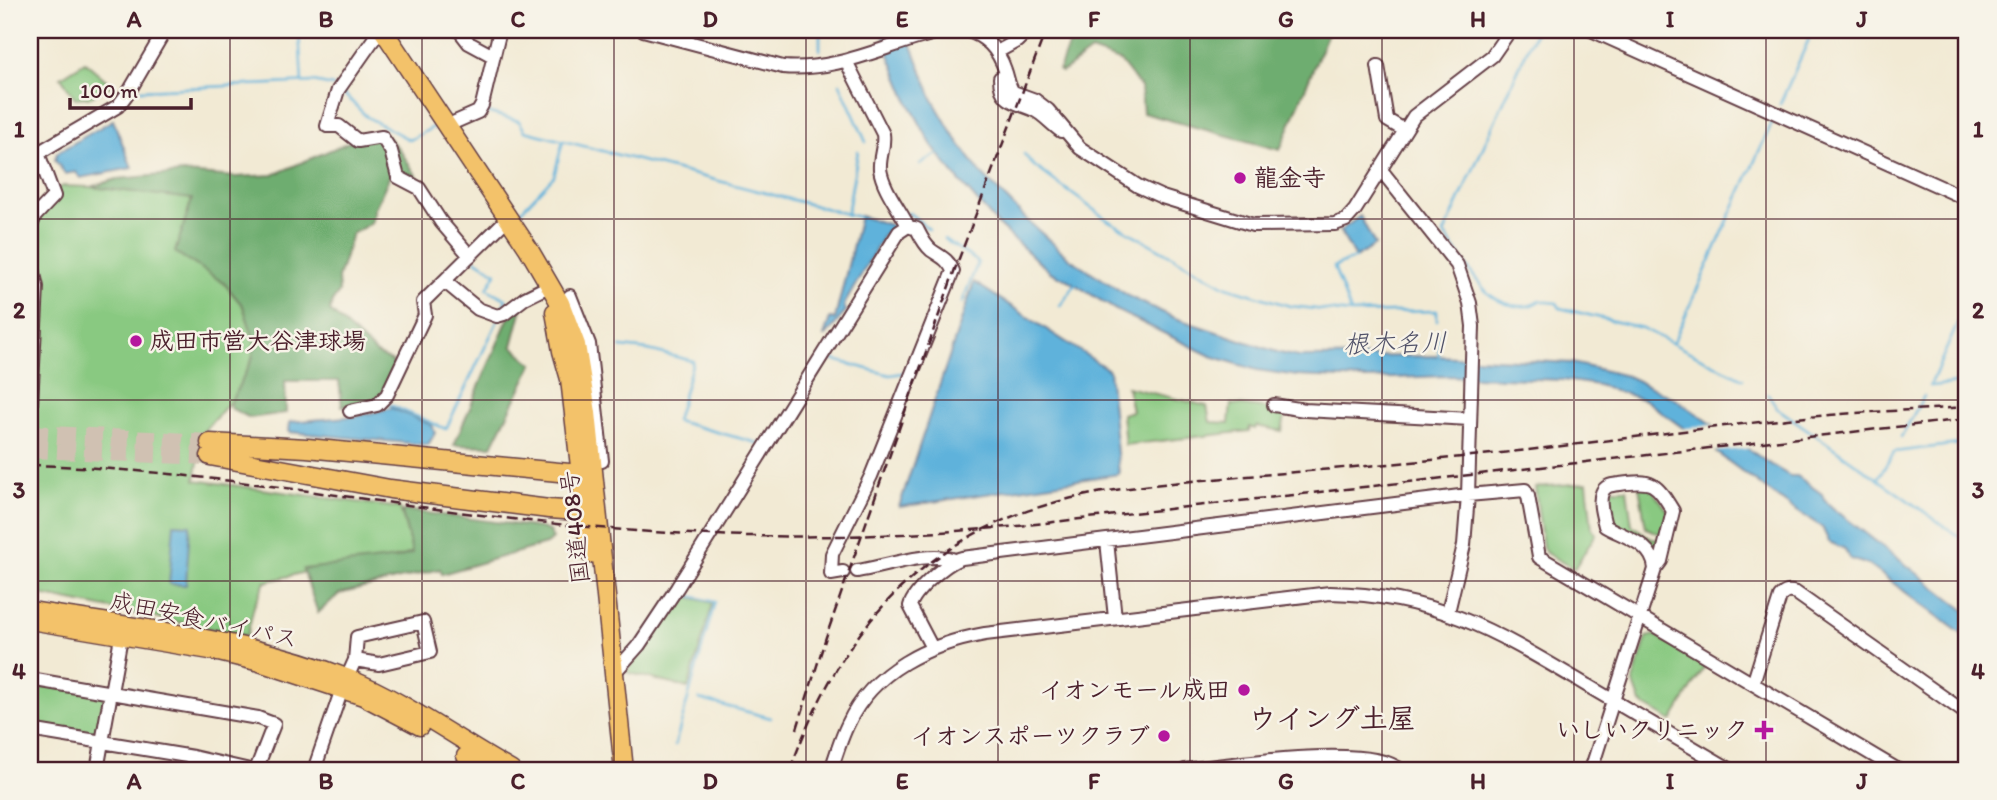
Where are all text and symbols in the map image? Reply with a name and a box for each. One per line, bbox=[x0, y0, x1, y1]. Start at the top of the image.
text: A bbox=[126, 5, 142, 33]
text: B bbox=[319, 5, 334, 33]
text: C bbox=[511, 5, 526, 33]
text: D bbox=[702, 5, 718, 33]
text: E bbox=[896, 5, 909, 33]
text: F bbox=[1088, 5, 1101, 33]
text: G bbox=[1278, 5, 1294, 33]
text: H bbox=[1470, 5, 1486, 33]
text: I bbox=[1666, 5, 1675, 33]
text: J bbox=[1855, 5, 1868, 33]
scale bar bbox=[70, 66, 191, 110]
text: 100 m bbox=[80, 78, 138, 103]
text: 1 bbox=[14, 115, 25, 143]
text: 1 bbox=[1973, 115, 1984, 143]
place label: 龍金寺 bbox=[1254, 163, 1326, 192]
marker: 龍金寺 bbox=[1232, 170, 1248, 186]
text: 2 bbox=[13, 296, 26, 324]
text: 2 bbox=[1972, 296, 1985, 324]
place label: 成田市営大谷津球場 bbox=[150, 326, 366, 355]
water label: 根木名川 bbox=[1343, 326, 1447, 360]
marker: 成田市営大谷津球場 bbox=[128, 333, 144, 349]
street label: 国道408号 bbox=[554, 469, 595, 585]
text: 3 bbox=[13, 476, 26, 504]
text: 3 bbox=[1972, 476, 1985, 504]
street label: 成田安食バイパス bbox=[107, 585, 301, 654]
text: 4 bbox=[12, 657, 26, 685]
text: 4 bbox=[1971, 657, 1985, 685]
place label: イオンモール成田 bbox=[1039, 675, 1230, 704]
marker: イオンモール成田 bbox=[1236, 682, 1252, 698]
district label: ウイング土屋 bbox=[1248, 701, 1416, 735]
place label: いしいクリニック bbox=[1556, 715, 1748, 744]
marker: いしいクリニック bbox=[1754, 720, 1774, 740]
place label: イオンスポーツクラブ bbox=[911, 721, 1150, 750]
marker: イオンスポーツクラブ bbox=[1156, 728, 1172, 744]
text: A bbox=[126, 767, 142, 795]
text: B bbox=[319, 767, 334, 795]
text: C bbox=[511, 767, 526, 795]
text: D bbox=[702, 767, 718, 795]
text: E bbox=[896, 767, 909, 795]
text: F bbox=[1088, 767, 1101, 795]
text: G bbox=[1278, 767, 1294, 795]
text: H bbox=[1470, 767, 1486, 795]
text: I bbox=[1666, 767, 1675, 795]
text: J bbox=[1855, 767, 1868, 795]

